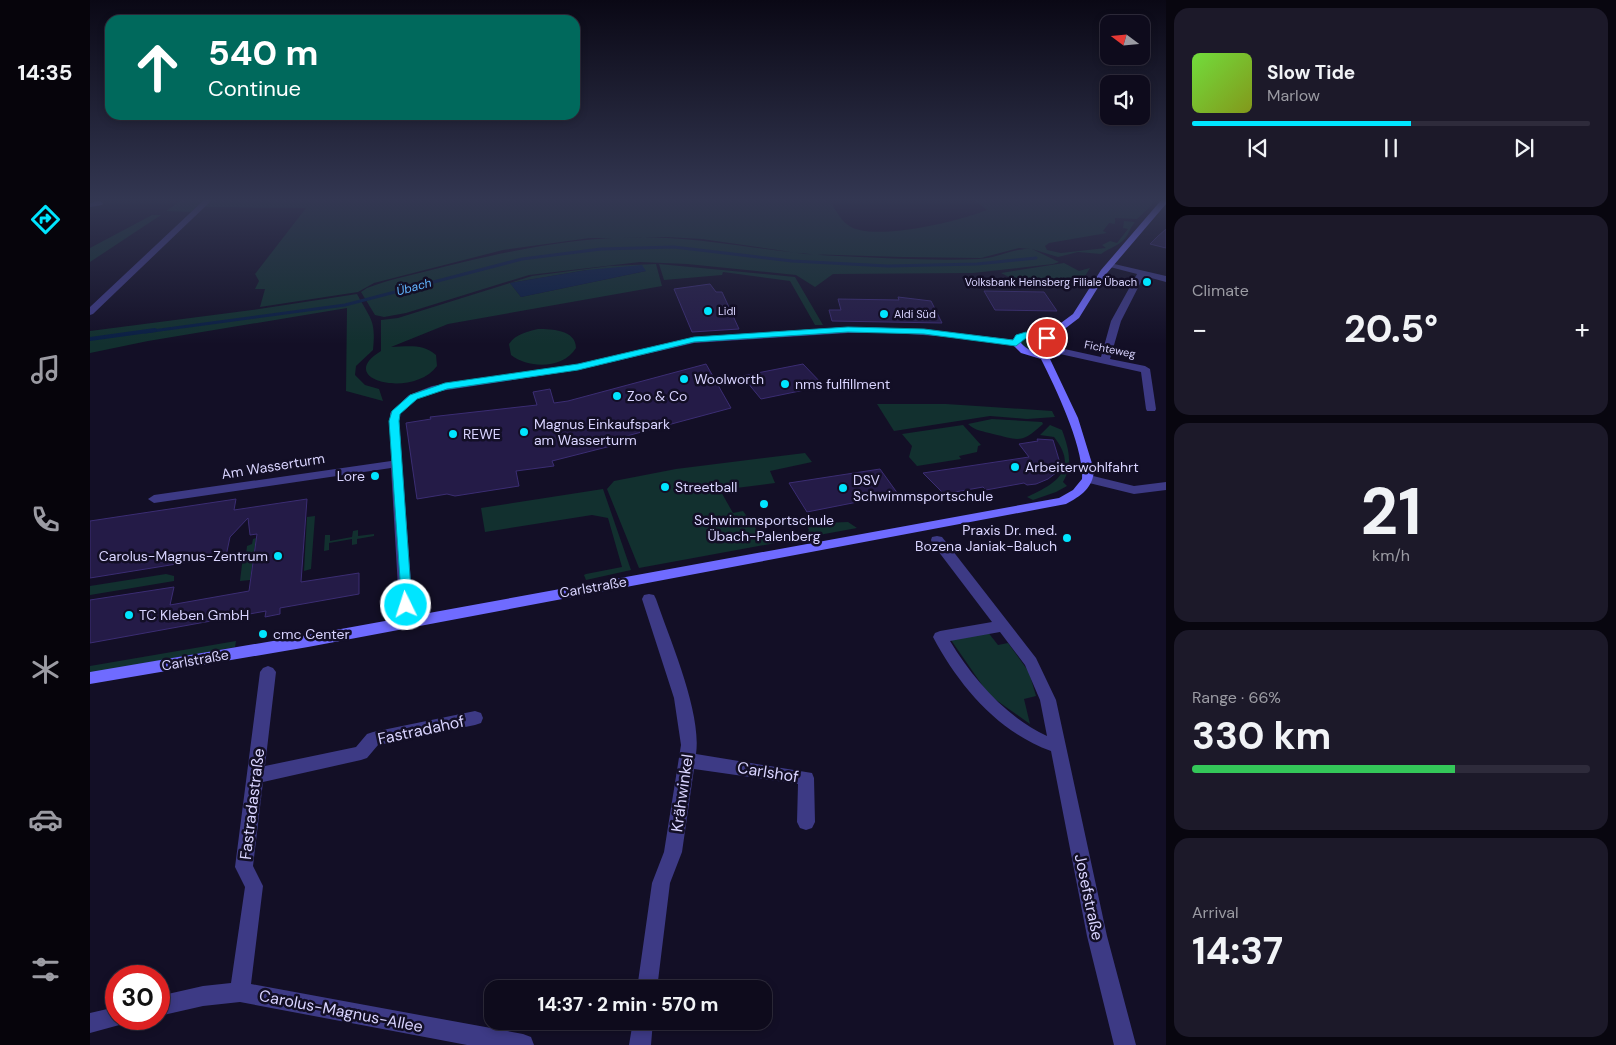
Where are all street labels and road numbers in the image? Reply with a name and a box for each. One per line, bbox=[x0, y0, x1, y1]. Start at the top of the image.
street label: Fichteweg bbox=[1083, 337, 1137, 361]
street label: Am Wasserturm bbox=[220, 449, 326, 483]
street label: Carlstraße bbox=[558, 572, 628, 602]
street label: Carlstraße bbox=[160, 645, 230, 675]
street label: Fastradahof bbox=[376, 711, 466, 749]
street label: Fastradastraße bbox=[235, 747, 269, 861]
street label: Krähwinkel bbox=[666, 753, 698, 833]
street label: Carlshof bbox=[736, 757, 800, 787]
street label: Josefstraße bbox=[1070, 852, 1108, 942]
street label: Carolus-Magnus-Allee bbox=[257, 985, 425, 1037]

